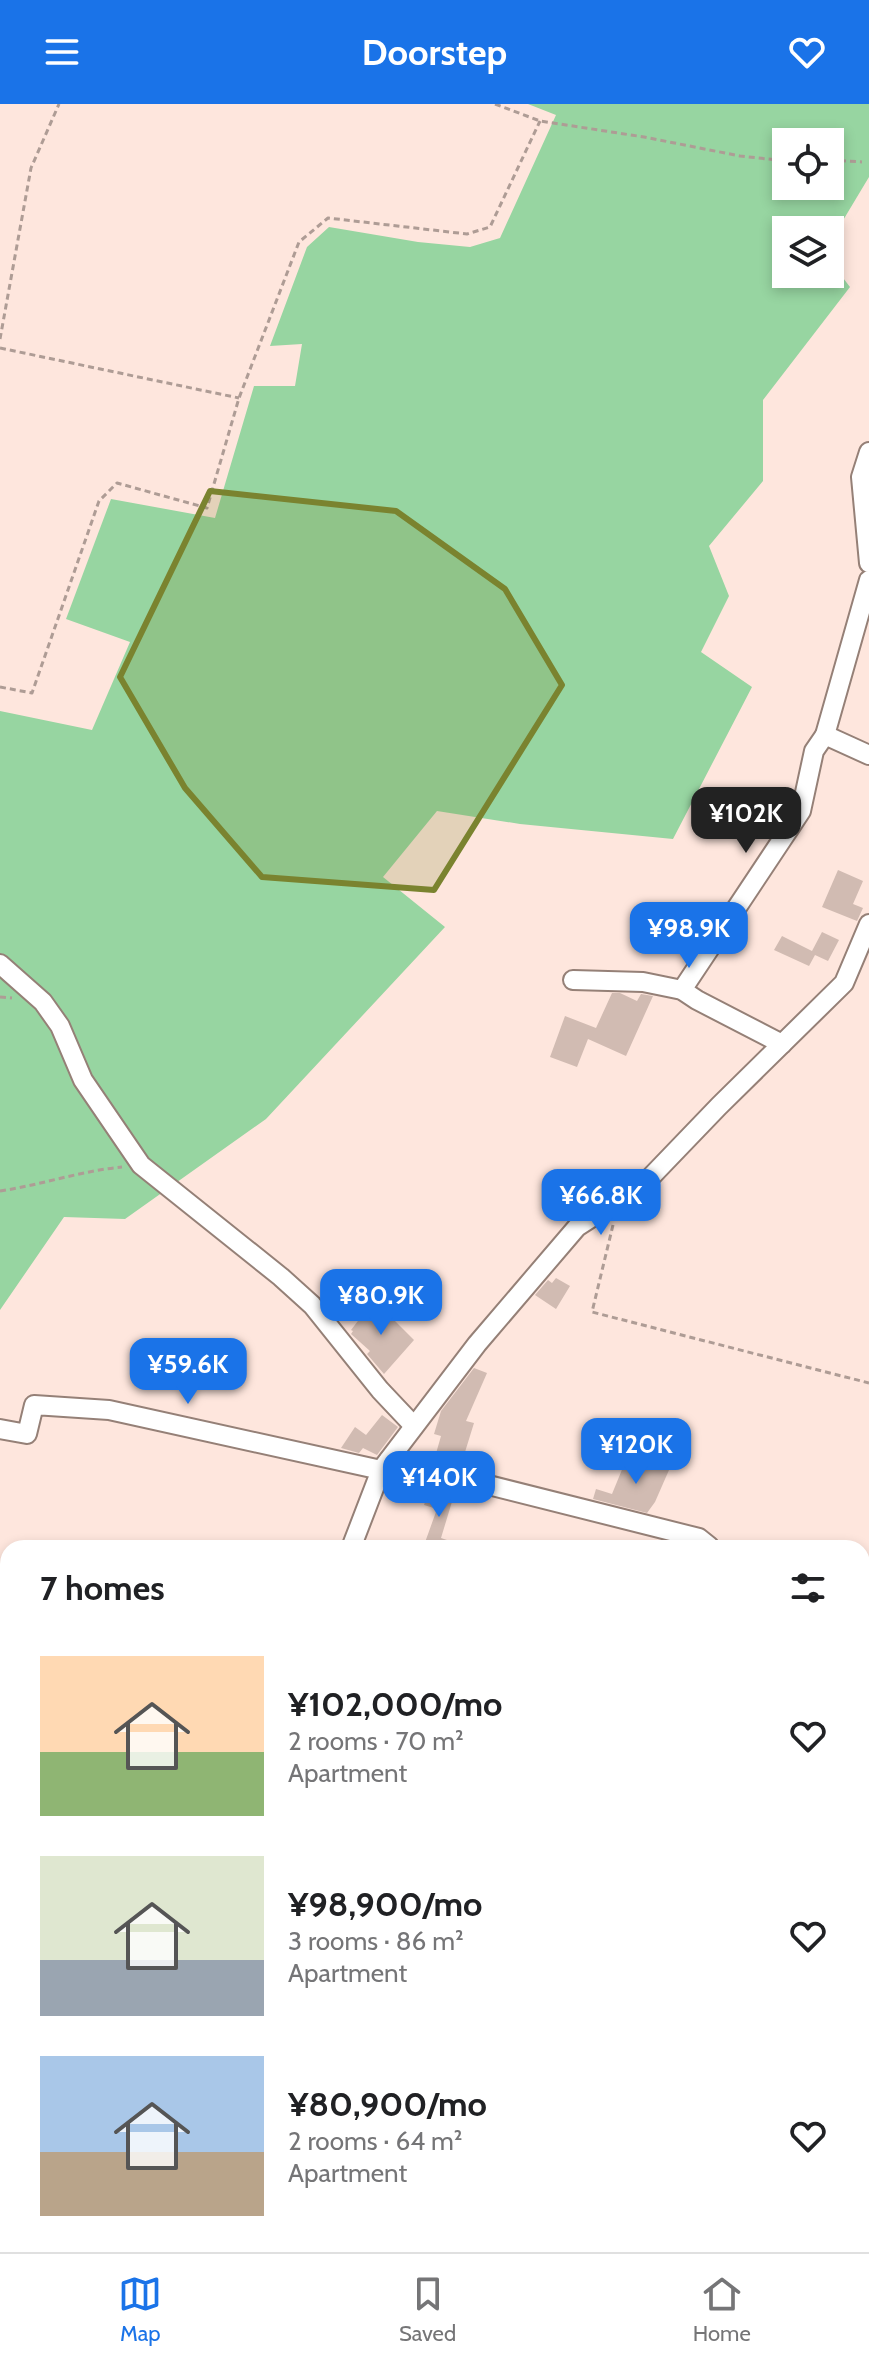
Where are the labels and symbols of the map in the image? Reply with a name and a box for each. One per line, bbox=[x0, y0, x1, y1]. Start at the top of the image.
pin: ¥102K bbox=[690, 787, 802, 855]
pin: ¥98.9K bbox=[624, 902, 754, 970]
pin: ¥66.8K bbox=[536, 1169, 666, 1237]
pin: ¥80.9K bbox=[316, 1269, 446, 1337]
pin: ¥59.6K bbox=[123, 1338, 253, 1406]
pin: ¥120K bbox=[580, 1418, 692, 1486]
pin: ¥140K bbox=[383, 1451, 495, 1519]

